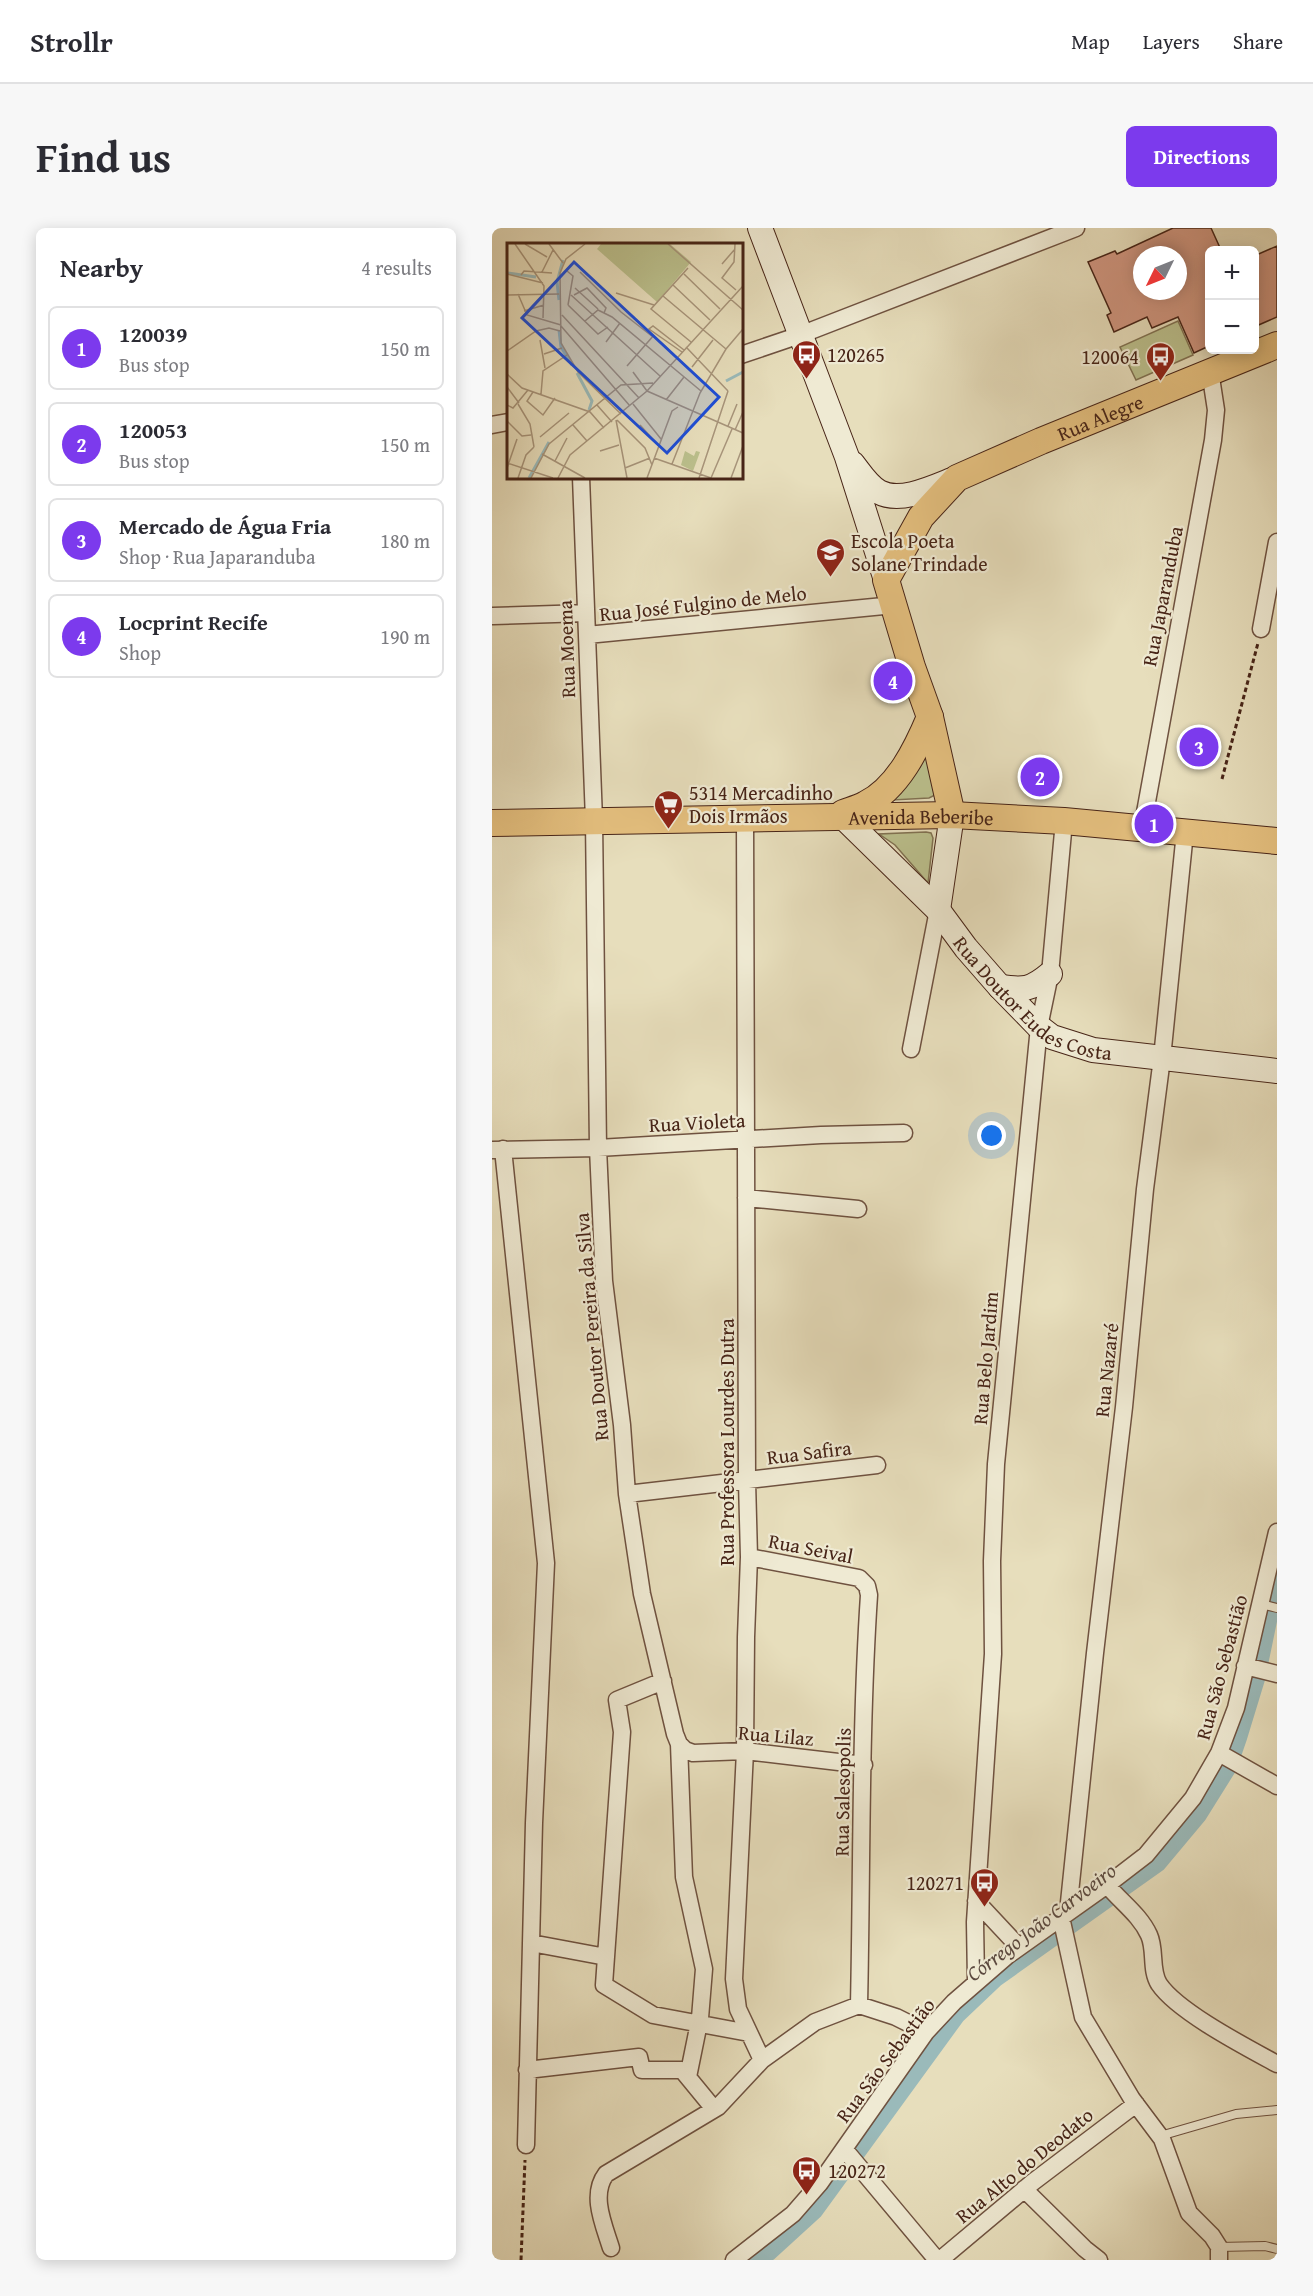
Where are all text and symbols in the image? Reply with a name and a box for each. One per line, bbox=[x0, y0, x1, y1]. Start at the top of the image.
text: Strollr bbox=[30, 21, 113, 62]
text: Map bbox=[1071, 26, 1110, 57]
text: Layers bbox=[1143, 26, 1200, 57]
text: Share bbox=[1233, 26, 1283, 57]
text: Find us bbox=[36, 126, 171, 187]
button: Directions bbox=[1126, 126, 1277, 187]
inset map bbox=[507, 243, 742, 478]
north arrow bbox=[1133, 246, 1187, 300]
map controls bbox=[1205, 246, 1259, 354]
button: + bbox=[1205, 246, 1259, 300]
text: Nearby bbox=[60, 248, 143, 287]
text: 4 results bbox=[361, 253, 432, 282]
button: − bbox=[1205, 300, 1259, 354]
text: 120039 bbox=[119, 318, 187, 350]
text: 1 bbox=[76, 334, 87, 363]
text: 150 m bbox=[380, 334, 430, 363]
bus stop icon: 120265 bbox=[790, 338, 822, 380]
place label: 120265 bbox=[827, 340, 885, 369]
bus stop icon: 120064 bbox=[1144, 340, 1176, 382]
place label: 120064 bbox=[1081, 342, 1139, 371]
text: Bus stop bbox=[119, 350, 190, 379]
street label: Rua Alegre bbox=[1053, 386, 1147, 448]
text: 120053 bbox=[119, 414, 187, 446]
text: 2 bbox=[76, 430, 87, 459]
text: 150 m bbox=[380, 430, 430, 459]
text: Bus stop bbox=[119, 446, 190, 475]
text: Mercado de Água Fria bbox=[119, 510, 331, 542]
street label: Rua Japaranduba bbox=[1134, 523, 1190, 669]
text: 3 bbox=[76, 526, 87, 555]
text: 180 m bbox=[380, 526, 430, 555]
place label: Escola Poeta Solane Trindade bbox=[851, 526, 988, 578]
school or university icon: Escola Poeta Solane Trindade bbox=[814, 536, 846, 578]
text: Shop · Rua Japaranduba bbox=[119, 542, 315, 571]
street label: Rua José Fulgino de Melo bbox=[598, 578, 808, 628]
street label: Rua Moema bbox=[550, 599, 582, 698]
text: Locprint Recife bbox=[119, 606, 268, 638]
text: 4 bbox=[76, 622, 87, 651]
text: 190 m bbox=[380, 622, 430, 651]
text: Shop bbox=[119, 638, 161, 667]
pin: 4 bbox=[874, 658, 912, 704]
pin: 3 bbox=[1180, 724, 1218, 770]
pin: 2 bbox=[1020, 754, 1060, 800]
place label: 5314 Mercadinho Dois Irmãos bbox=[689, 778, 833, 830]
supermarket icon: 5314 Mercadinho Dois Irmãos bbox=[652, 788, 684, 830]
street label: Avenida Beberibe bbox=[848, 800, 994, 832]
pin: 1 bbox=[1134, 802, 1174, 846]
street label: Rua Doutor Eudes Costa bbox=[947, 930, 1114, 1067]
street label: Rua Violeta bbox=[648, 1105, 747, 1139]
your location bbox=[977, 1121, 1006, 1150]
street label: Rua Doutor Pereira da Silva bbox=[567, 1211, 615, 1442]
street label: Rua Belo Jardim bbox=[965, 1290, 1005, 1426]
street label: Rua Professora Lourdes Dutra bbox=[712, 1318, 741, 1566]
street label: Rua Nazaré bbox=[1087, 1321, 1125, 1419]
street label: Rua Safira bbox=[765, 1432, 853, 1472]
street label: Rua Seival bbox=[766, 1526, 856, 1570]
street label: Rua São Sebastião bbox=[1188, 1591, 1254, 1743]
street label: Rua Lilaz bbox=[737, 1717, 815, 1753]
street label: Rua Salesopolis bbox=[826, 1727, 858, 1857]
water label: Córrego João Carvoeiro bbox=[960, 1855, 1122, 1989]
bus stop icon: 120271 bbox=[969, 1866, 1001, 1908]
place label: 120271 bbox=[906, 1868, 964, 1897]
street label: Rua São Sebastião bbox=[829, 1992, 941, 2128]
street label: Rua Alto do Deodato bbox=[949, 2100, 1099, 2230]
bus stop icon: 120272 bbox=[791, 2154, 823, 2196]
place label: 120272 bbox=[828, 2156, 886, 2185]

